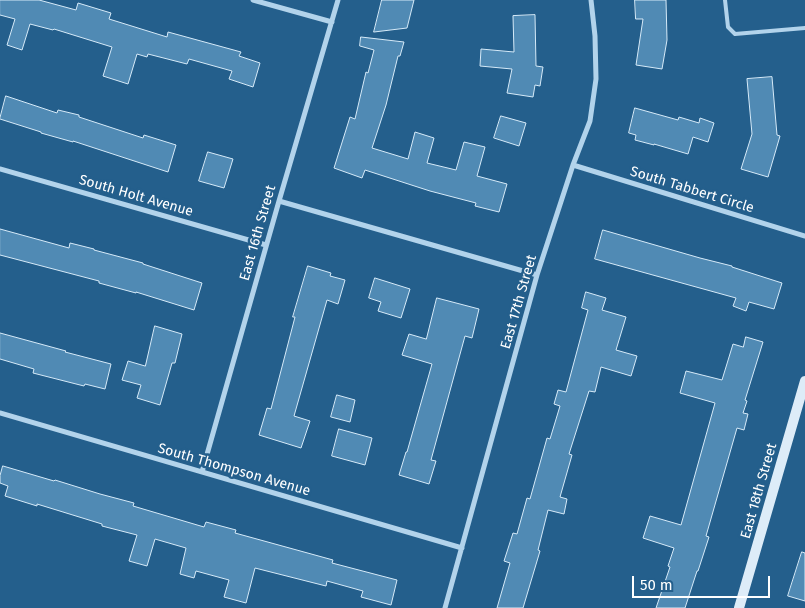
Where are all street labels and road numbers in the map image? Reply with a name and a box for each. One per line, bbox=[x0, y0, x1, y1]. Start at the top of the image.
street label: South Tabbert Circle bbox=[628, 163, 756, 217]
street label: South Holt Avenue bbox=[77, 172, 195, 220]
street label: East 16th Street bbox=[236, 183, 280, 283]
street label: East 17th Street bbox=[498, 253, 540, 351]
street label: South Thompson Avenue bbox=[156, 440, 312, 500]
street label: East 18th Street bbox=[737, 441, 781, 541]

